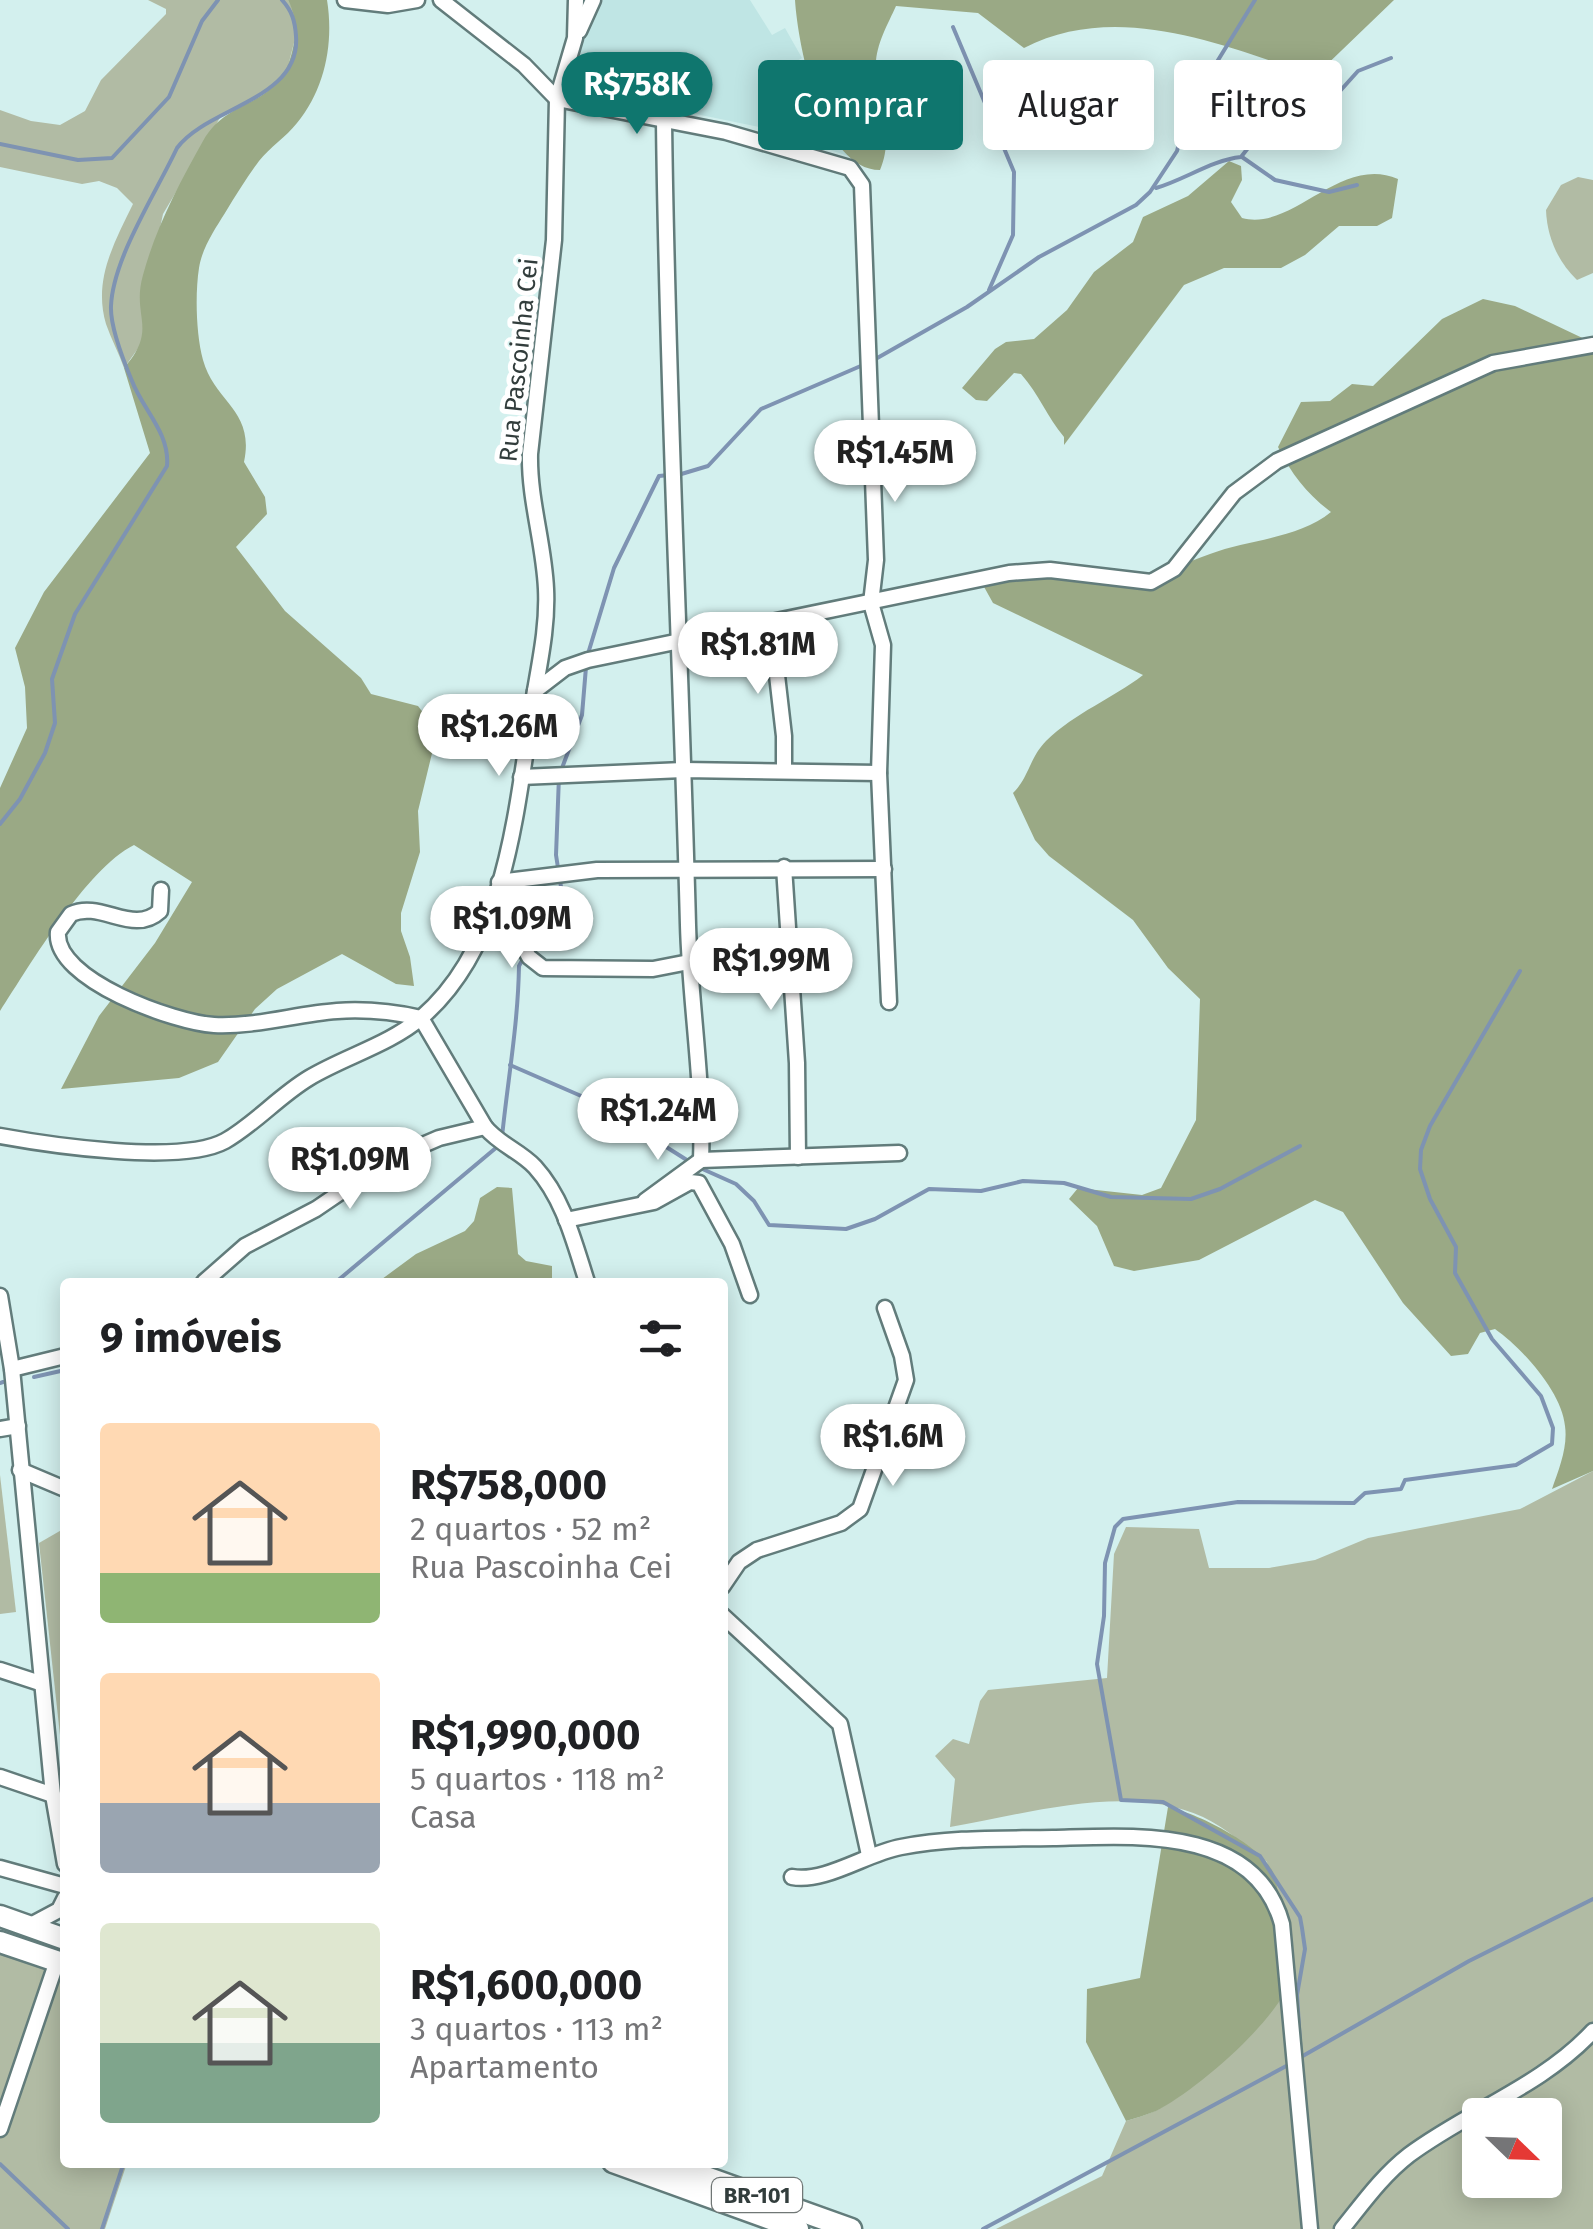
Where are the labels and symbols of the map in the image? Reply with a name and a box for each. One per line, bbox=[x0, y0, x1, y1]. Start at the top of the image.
pin: R$758K bbox=[556, 52, 718, 137]
street label: Rua Pascoinha Cei bbox=[493, 257, 545, 463]
pin: R$1.45M bbox=[803, 420, 987, 505]
pin: R$1.81M bbox=[666, 612, 850, 697]
pin: R$1.26M bbox=[407, 694, 591, 779]
pin: R$1.09M bbox=[420, 886, 604, 971]
pin: R$1.99M bbox=[679, 928, 863, 1013]
pin: R$1.24M bbox=[566, 1078, 750, 1163]
pin: R$1.09M bbox=[258, 1127, 442, 1212]
pin: R$1.6M bbox=[812, 1404, 974, 1489]
north arrow bbox=[1462, 2098, 1562, 2198]
road number: BR-101 bbox=[712, 2178, 802, 2212]

